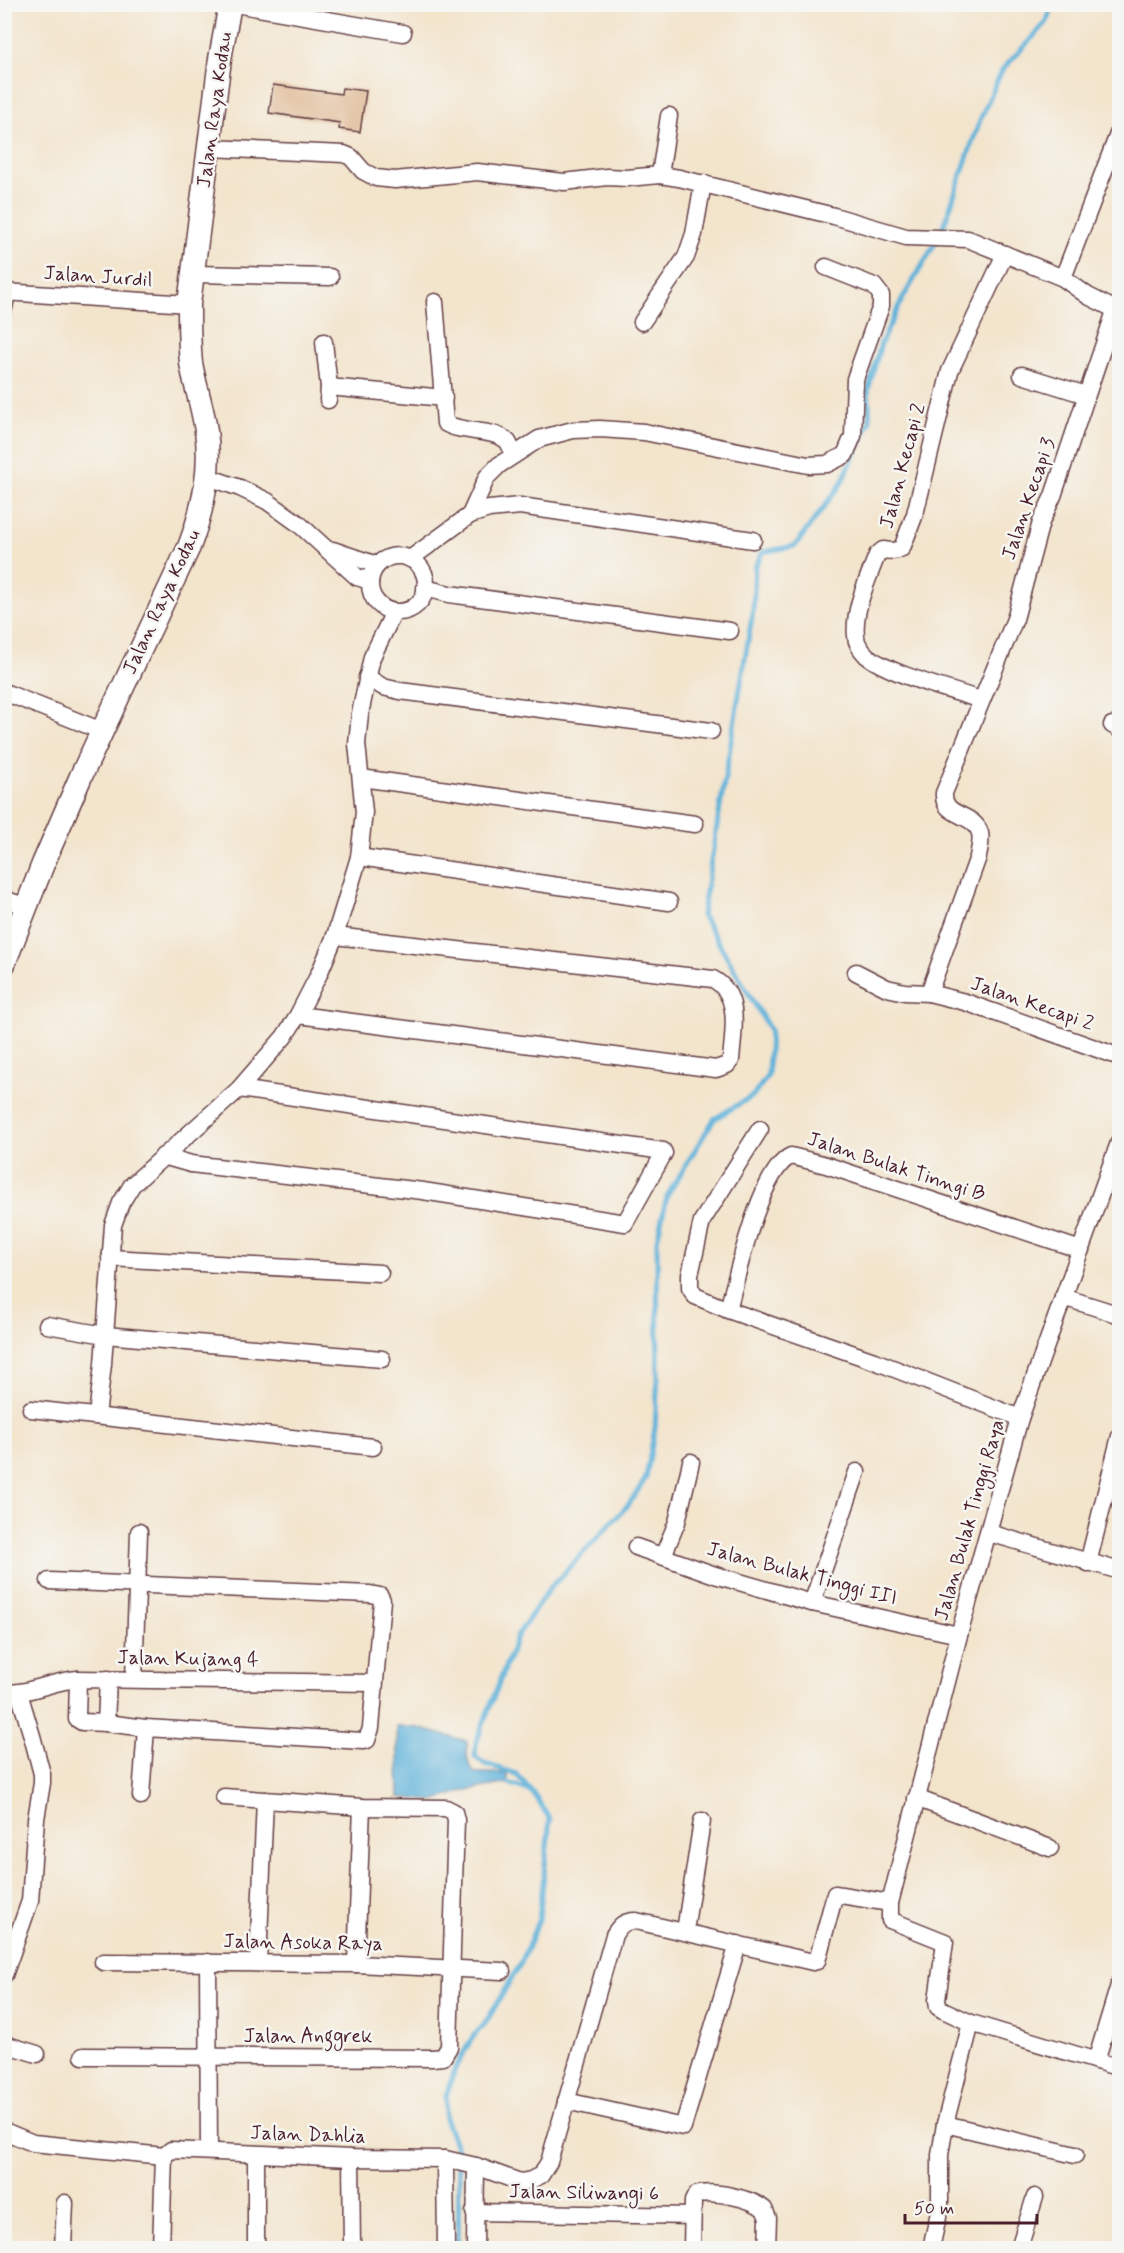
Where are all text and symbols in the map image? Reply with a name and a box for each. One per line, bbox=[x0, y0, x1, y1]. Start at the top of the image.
street label: Jalan Raya Kodau bbox=[191, 30, 239, 190]
street label: Jalan Jurdil bbox=[43, 260, 153, 294]
street label: Jalan Kecapi 2 bbox=[873, 400, 933, 531]
street label: Jalan Kecapi 3 bbox=[995, 434, 1063, 564]
street label: Jalan Raya Kodau bbox=[117, 525, 207, 679]
street label: Jalan Kecapi 2 bbox=[967, 970, 1097, 1038]
street label: Jalan Bulak Tinngi B bbox=[804, 1126, 988, 1208]
street label: Jalan Bulak Tinggi Raya bbox=[928, 1416, 1013, 1624]
street label: Jalan Bulak Tinggi III bbox=[704, 1536, 900, 1613]
street label: Jalan Kujang 4 bbox=[117, 1644, 259, 1674]
street label: Jalan Asoka Raya bbox=[223, 1928, 383, 1958]
street label: Jalan Anggrek bbox=[244, 2023, 372, 2052]
street label: Jalan Dahlia bbox=[250, 2119, 366, 2151]
street label: Jalan Siliwangi 6 bbox=[509, 2178, 659, 2209]
scale bar bbox=[905, 2187, 1037, 2225]
text: 50 m bbox=[914, 2197, 954, 2221]

